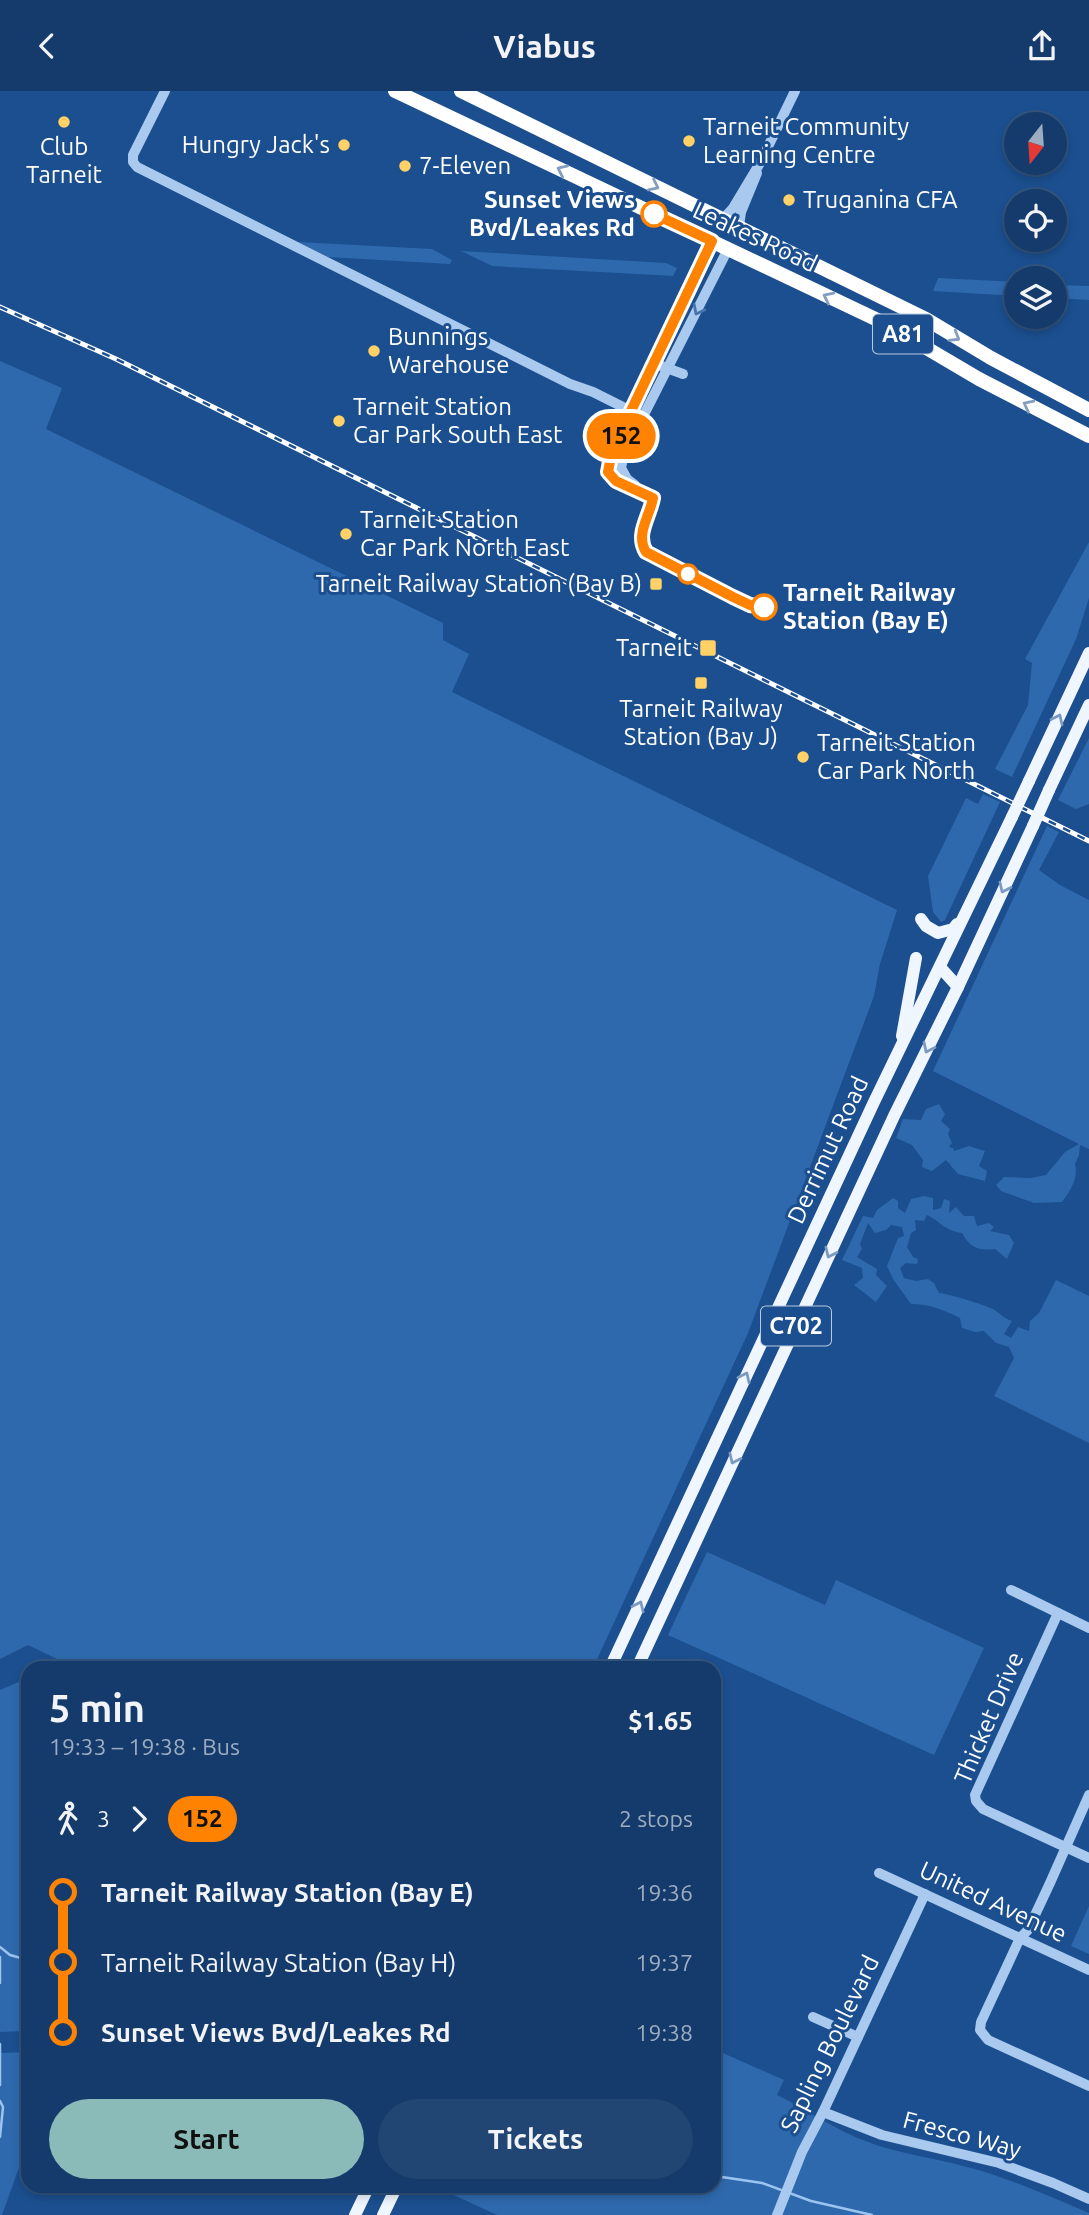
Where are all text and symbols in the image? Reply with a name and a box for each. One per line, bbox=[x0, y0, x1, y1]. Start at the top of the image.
icon: back bbox=[28, 27, 66, 65]
icon: share bbox=[1023, 27, 1061, 65]
text: Viabus bbox=[493, 28, 596, 64]
north arrow bbox=[1004, 112, 1068, 175]
map controls bbox=[1004, 112, 1067, 329]
place label: Tarneit Community Learning Centre bbox=[703, 113, 909, 168]
marker: Club Tarneit bbox=[56, 114, 72, 130]
place label: Hungry Jack's bbox=[182, 131, 330, 158]
place label: Club Tarneit bbox=[26, 133, 103, 188]
marker: Tarneit Community Learning Centre bbox=[681, 133, 697, 149]
marker: Hungry Jack's bbox=[336, 137, 352, 153]
place label: 7-Eleven bbox=[419, 152, 511, 179]
marker: 7-Eleven bbox=[397, 158, 413, 174]
one-way arrow bbox=[557, 164, 569, 178]
one-way arrow bbox=[647, 177, 659, 191]
place label: Sunset Views Bvd/Leakes Rd bbox=[469, 186, 635, 241]
place label: Truganina CFA bbox=[803, 186, 958, 213]
button: locate bbox=[1004, 189, 1067, 252]
marker: Truganina CFA bbox=[781, 192, 797, 208]
street label: Leakes Road bbox=[689, 196, 822, 277]
marker: Sunset Views Bvd/Leakes Rd bbox=[641, 201, 667, 227]
button: layers bbox=[1004, 266, 1067, 329]
one-way arrow bbox=[823, 291, 835, 305]
one-way arrow bbox=[692, 303, 706, 315]
road number: A81 bbox=[873, 315, 933, 353]
place label: Bunnings Warehouse bbox=[388, 323, 510, 378]
one-way arrow bbox=[947, 328, 960, 341]
marker: Bunnings Warehouse bbox=[366, 343, 382, 359]
place label: Tarneit Station Car Park South East bbox=[353, 393, 563, 448]
one-way arrow bbox=[1023, 399, 1035, 413]
marker: Tarneit Station Car Park South East bbox=[331, 413, 347, 429]
line badge: 152 bbox=[581, 413, 661, 459]
text: 152 bbox=[601, 422, 641, 449]
place label: Tarneit Station Car Park North East bbox=[360, 506, 570, 561]
marker: Tarneit Station Car Park North East bbox=[338, 526, 354, 542]
unlabelled marker bbox=[678, 564, 698, 584]
place label: Tarneit Railway Station (Bay B) bbox=[316, 570, 642, 597]
marker: Tarneit Railway Station (Bay B) bbox=[648, 576, 664, 592]
place label: Tarneit Railway Station (Bay E) bbox=[783, 579, 956, 634]
marker: Tarneit Railway Station (Bay E) bbox=[751, 594, 777, 620]
place label: Tarneit bbox=[616, 634, 693, 661]
marker: Tarneit bbox=[698, 638, 718, 658]
marker: Tarneit Railway Station (Bay J) bbox=[693, 675, 709, 691]
place label: Tarneit Railway Station (Bay J) bbox=[619, 695, 783, 750]
one-way arrow bbox=[1050, 714, 1064, 726]
place label: Tarneit Station Car Park North bbox=[817, 729, 976, 784]
marker: Tarneit Station Car Park North bbox=[795, 749, 811, 765]
one-way arrow bbox=[998, 881, 1012, 893]
one-way arrow bbox=[923, 1041, 937, 1053]
street label: Derrimut Road bbox=[782, 1072, 873, 1227]
one-way arrow bbox=[824, 1246, 838, 1258]
road number: C702 bbox=[761, 1307, 831, 1345]
one-way arrow bbox=[737, 1372, 751, 1385]
one-way arrow bbox=[728, 1452, 742, 1464]
one-way arrow bbox=[631, 1601, 645, 1613]
street label: Thicket Drive bbox=[949, 1648, 1028, 1788]
text: 5 min bbox=[49, 1687, 145, 1729]
text: $1.65 bbox=[628, 1706, 693, 1735]
text: 19:33 – 19:38 · Bus bbox=[49, 1734, 240, 1759]
icon: walk bbox=[49, 1800, 87, 1838]
icon: forward bbox=[120, 1800, 158, 1838]
text: 152 bbox=[182, 1805, 223, 1832]
text: 3 bbox=[97, 1806, 110, 1831]
text: 2 stops bbox=[619, 1806, 693, 1831]
street label: United Avenue bbox=[915, 1856, 1071, 1947]
text: Tarneit Railway Station (Bay E) bbox=[101, 1878, 474, 1907]
text: 19:36 bbox=[635, 1880, 693, 1905]
text: Tarneit Railway Station (Bay H) bbox=[101, 1948, 456, 1977]
text: 19:37 bbox=[635, 1950, 693, 1975]
street label: Sapling Boulevard bbox=[775, 1951, 884, 2137]
text: Sunset Views Bvd/Leakes Rd bbox=[101, 2018, 451, 2047]
text: 19:38 bbox=[635, 2020, 693, 2045]
button: Start bbox=[49, 2099, 364, 2179]
button: Tickets bbox=[378, 2099, 693, 2179]
street label: Fresco Way bbox=[900, 2106, 1025, 2163]

